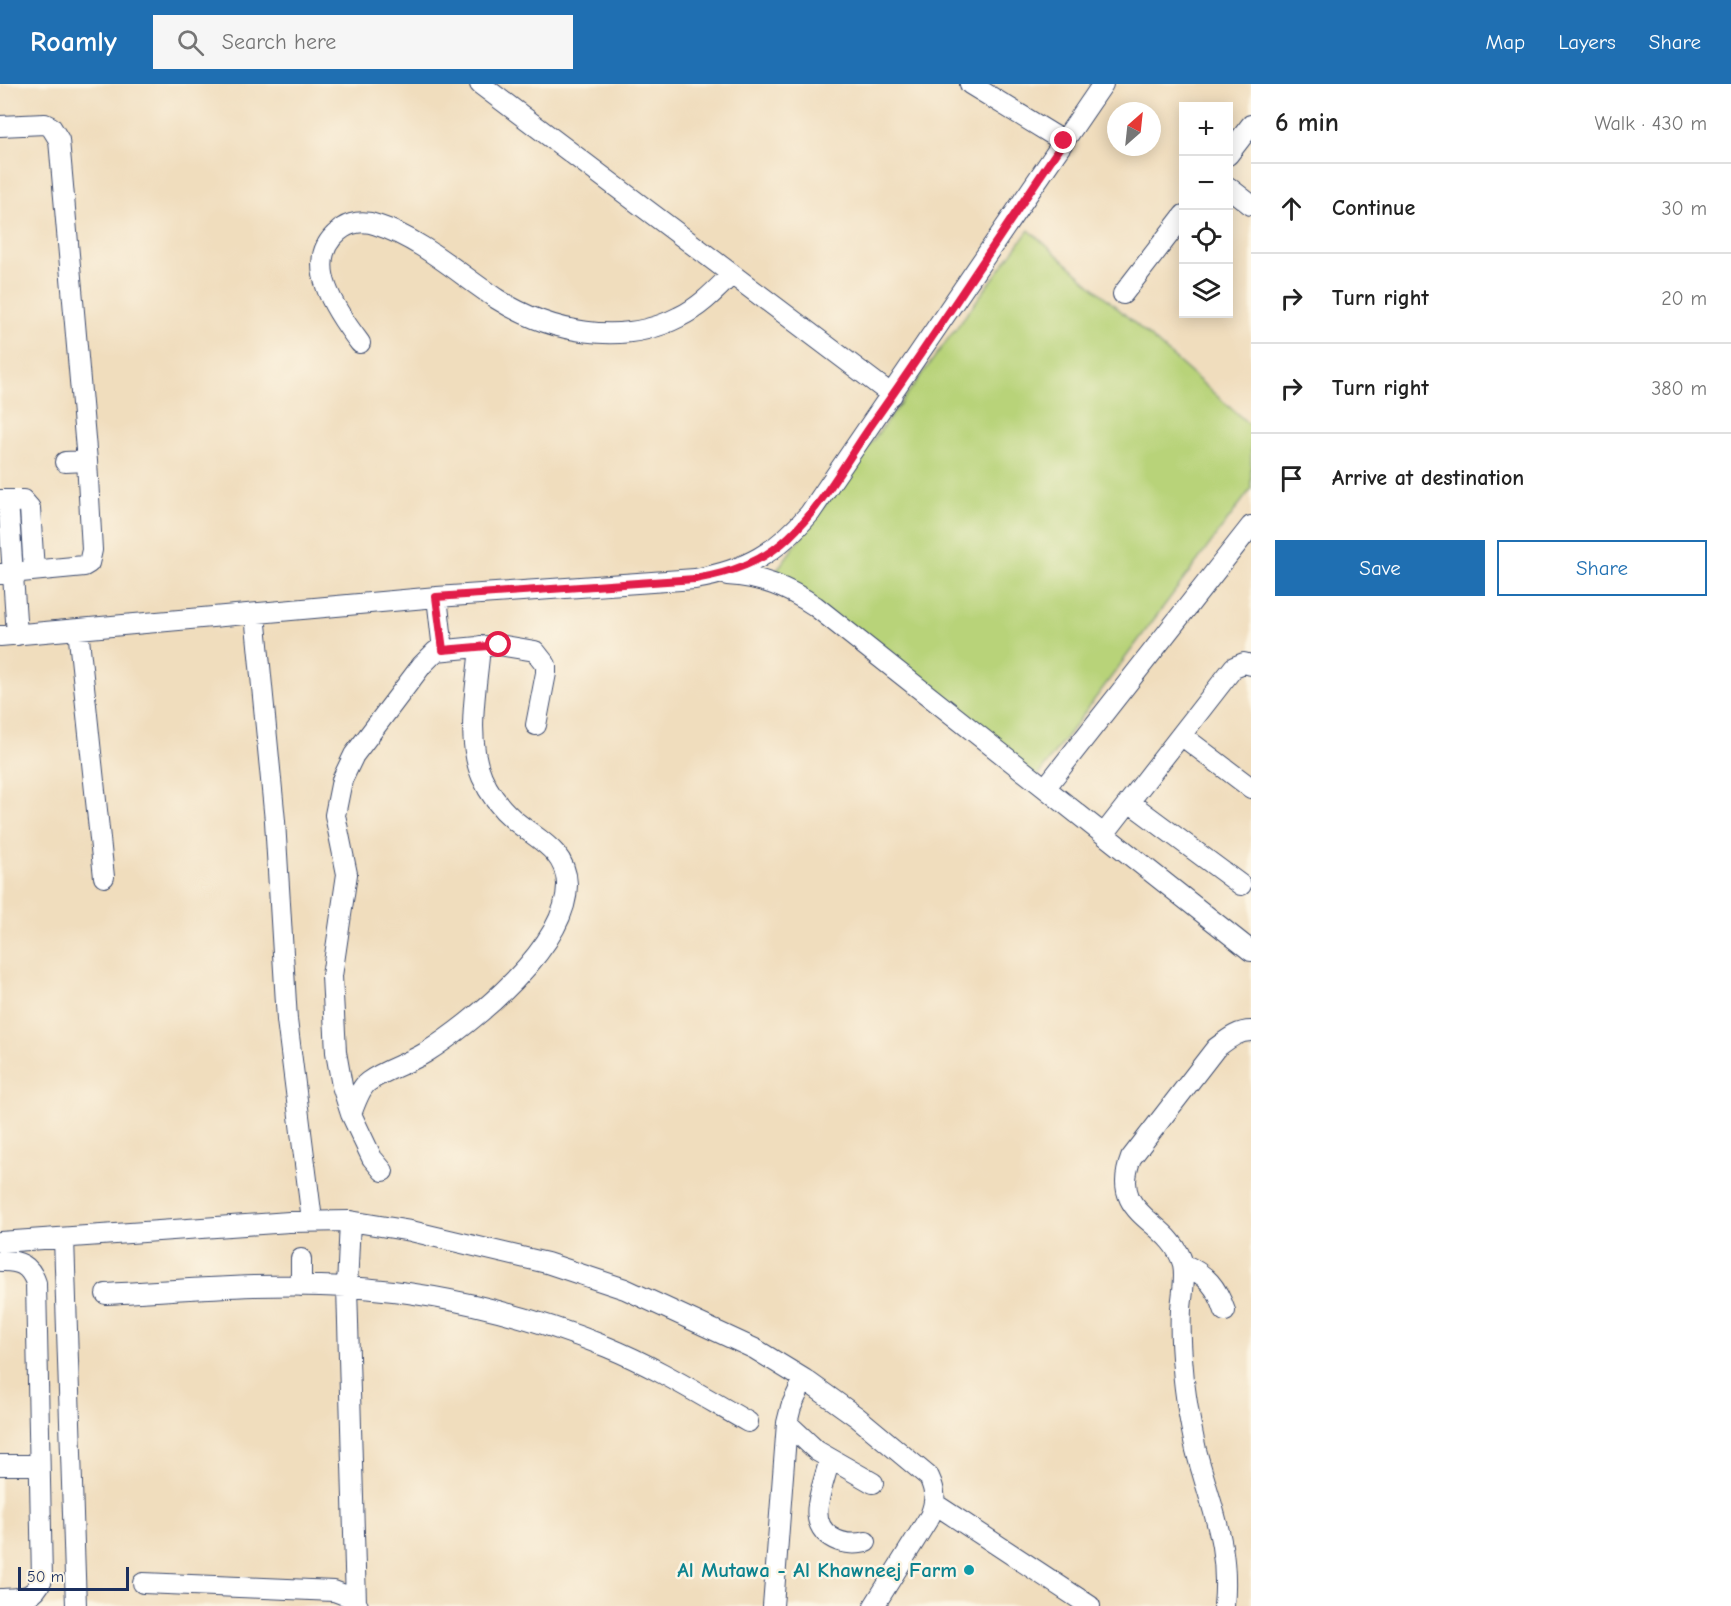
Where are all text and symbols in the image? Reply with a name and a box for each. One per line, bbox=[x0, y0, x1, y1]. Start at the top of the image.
search box bbox=[153, 15, 573, 69]
text: Roamly bbox=[30, 26, 117, 58]
icon: search bbox=[174, 26, 207, 59]
text: Search here bbox=[222, 29, 336, 55]
text: Map bbox=[1486, 30, 1525, 54]
text: Layers bbox=[1558, 30, 1616, 54]
text: Share bbox=[1649, 30, 1701, 54]
north arrow bbox=[1107, 102, 1161, 156]
map controls bbox=[1179, 102, 1233, 318]
button: + bbox=[1179, 102, 1233, 156]
text: 6 min bbox=[1275, 108, 1339, 138]
text: Walk · 430 m bbox=[1595, 112, 1707, 135]
route end bbox=[1050, 127, 1076, 153]
button: − bbox=[1179, 156, 1233, 210]
icon: ahead bbox=[1275, 192, 1308, 225]
text: Continue bbox=[1332, 195, 1415, 221]
text: 30 m bbox=[1661, 197, 1707, 220]
button: locate bbox=[1179, 210, 1233, 264]
button: layers bbox=[1179, 264, 1233, 318]
icon: right bbox=[1275, 282, 1308, 315]
text: Turn right bbox=[1332, 285, 1429, 311]
text: 20 m bbox=[1661, 287, 1707, 310]
icon: right bbox=[1275, 372, 1308, 405]
text: Turn right bbox=[1332, 375, 1429, 401]
text: 380 m bbox=[1651, 377, 1707, 400]
icon: arrive bbox=[1275, 462, 1308, 495]
text: Arrive at destination bbox=[1332, 465, 1524, 491]
button: Save bbox=[1275, 540, 1485, 596]
button: Share bbox=[1497, 540, 1707, 596]
route start bbox=[485, 631, 511, 657]
place label: Al Mutawa - Al Khawneej Farm bbox=[677, 1558, 957, 1582]
marker: Al Mutawa - Al Khawneej Farm bbox=[962, 1563, 976, 1577]
scale bar bbox=[18, 1564, 129, 1592]
text: 50 m bbox=[27, 1568, 64, 1586]

